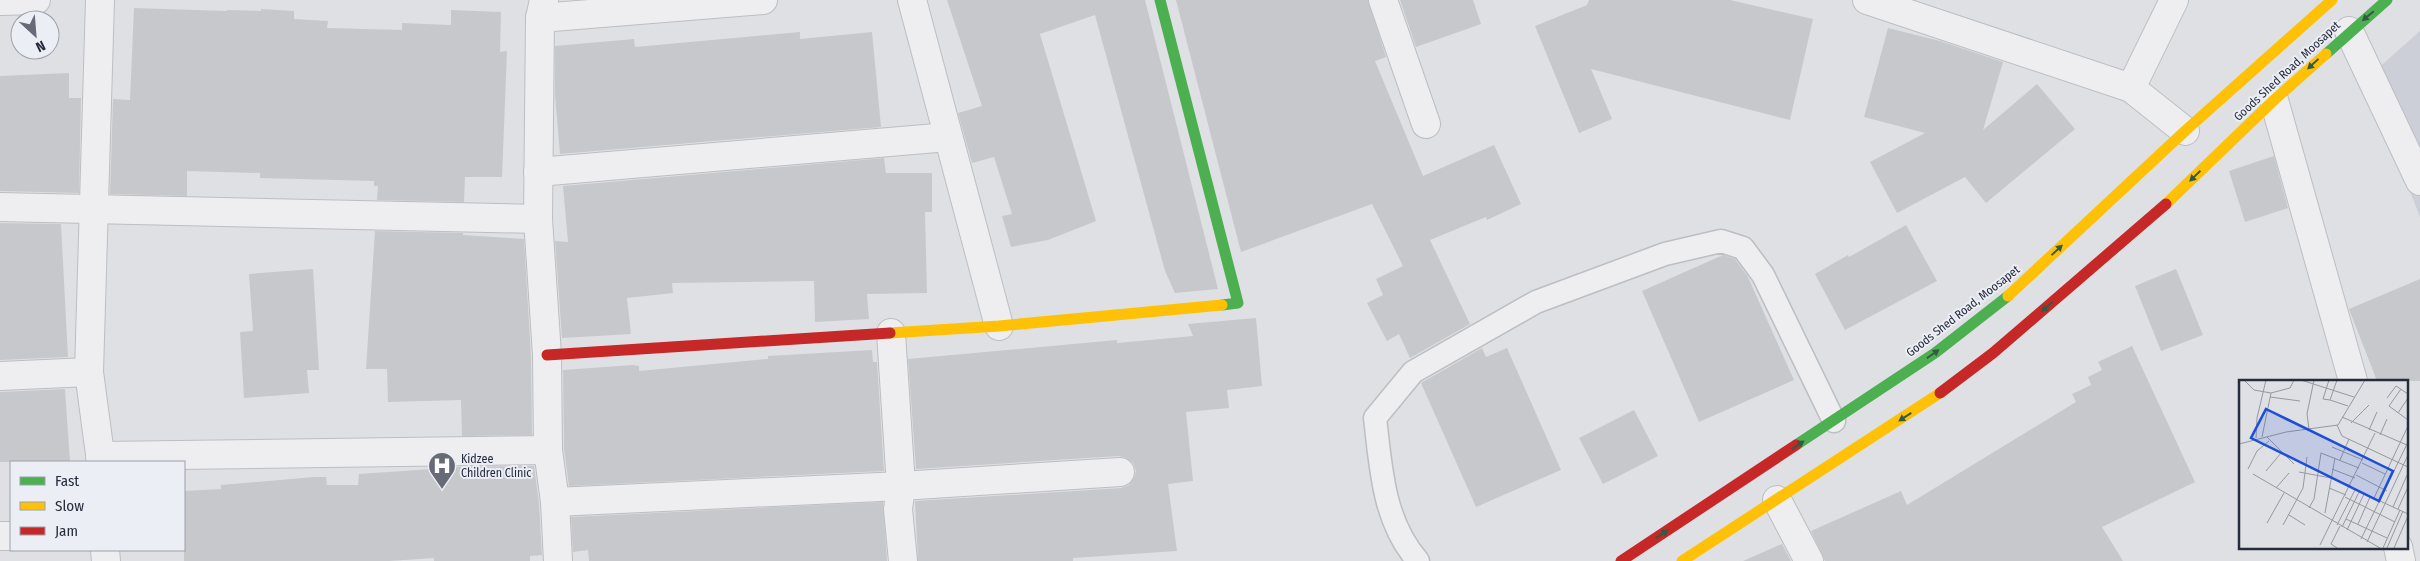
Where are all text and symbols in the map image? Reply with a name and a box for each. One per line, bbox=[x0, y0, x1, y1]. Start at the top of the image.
north arrow bbox=[10, 10, 60, 60]
one-way arrow bbox=[2362, 10, 2375, 21]
street label: Goods Shed Road, Moosapet bbox=[2231, 18, 2343, 124]
text: N bbox=[33, 37, 48, 56]
one-way arrow bbox=[2308, 58, 2320, 70]
one-way arrow bbox=[2190, 170, 2202, 182]
one-way arrow bbox=[2051, 244, 2063, 256]
street label: Goods Shed Road, Moosapet bbox=[1904, 262, 2022, 360]
one-way arrow bbox=[2041, 301, 2054, 312]
one-way arrow bbox=[1926, 349, 1939, 359]
inset map bbox=[2239, 380, 2408, 548]
one-way arrow bbox=[1898, 412, 1912, 421]
one-way arrow bbox=[1791, 440, 1805, 450]
hospital icon: Kidzee Children Clinic bbox=[427, 451, 457, 490]
place label: Kidzee Children Clinic bbox=[461, 452, 531, 480]
legend bbox=[10, 461, 185, 551]
text: Fast bbox=[55, 472, 79, 490]
text: Slow bbox=[55, 497, 84, 515]
text: Jam bbox=[55, 522, 78, 540]
one-way arrow bbox=[1655, 530, 1669, 539]

